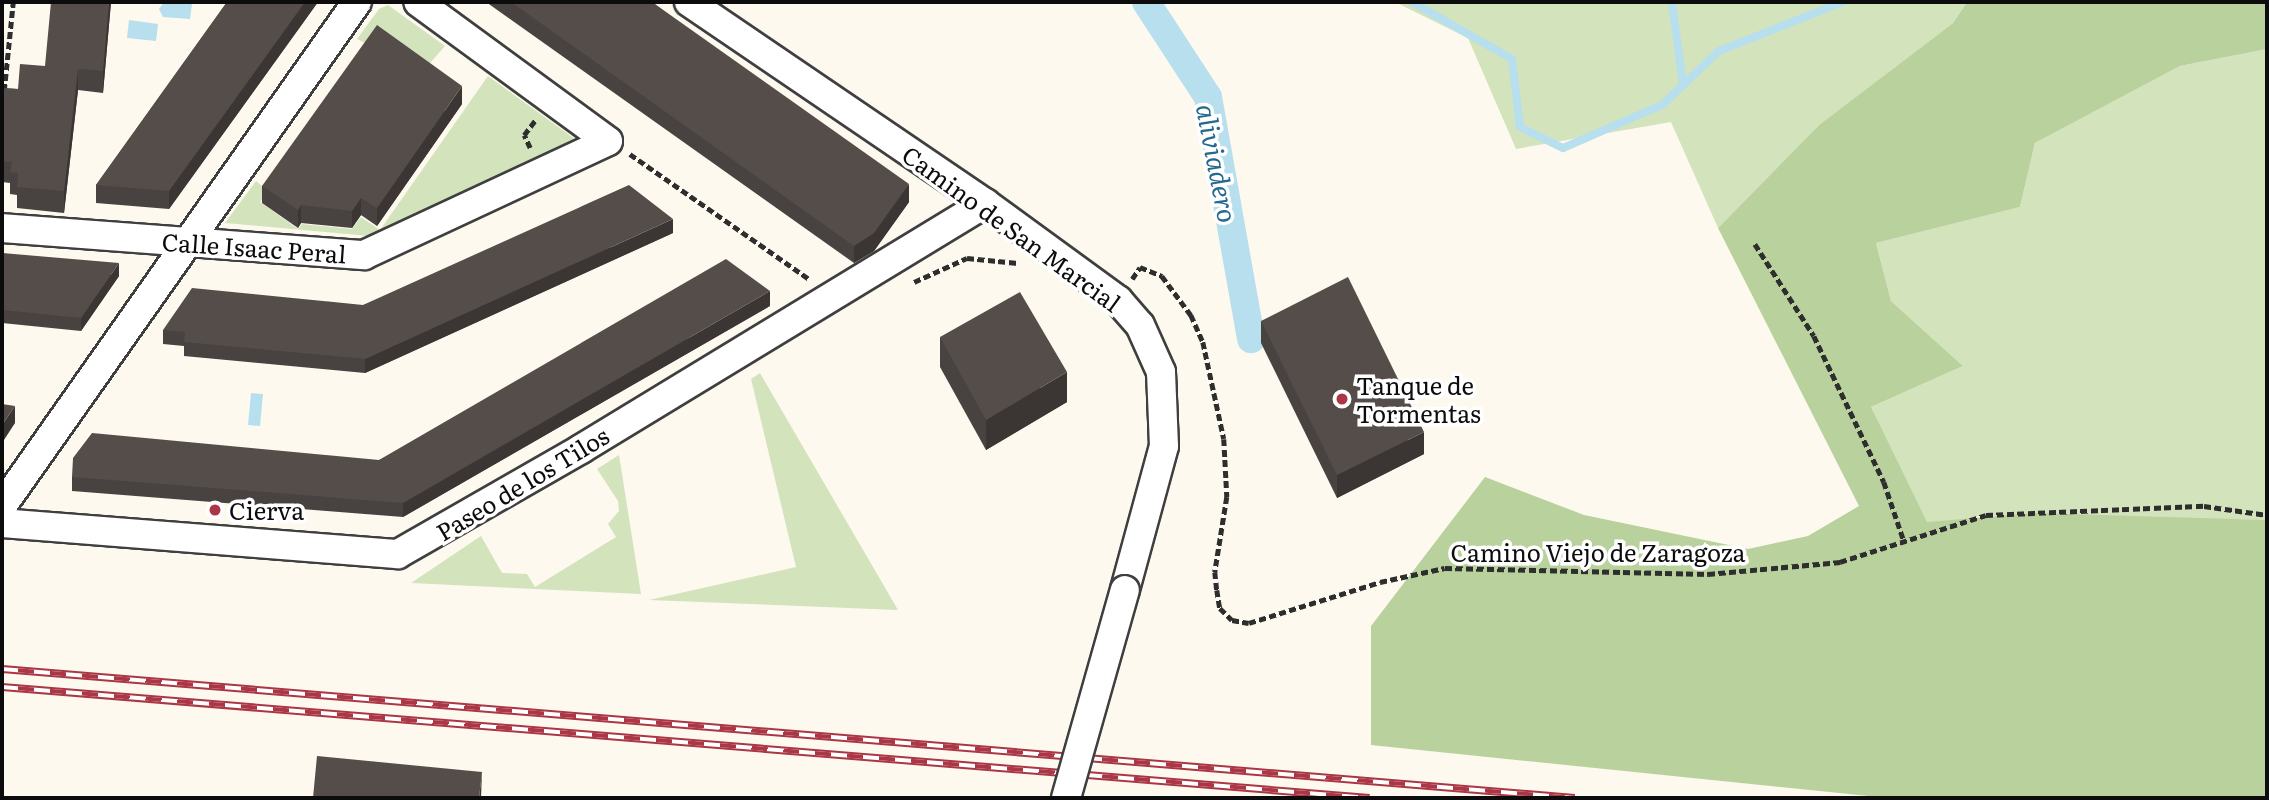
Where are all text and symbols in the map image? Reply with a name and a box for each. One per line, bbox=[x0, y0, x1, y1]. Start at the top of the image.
water label: aliviadero bbox=[1191, 101, 1245, 225]
street label: Camino de San Marcial bbox=[897, 139, 1127, 317]
street label: Calle Isaac Peral bbox=[161, 226, 347, 268]
place label: Tanque de Tormentas bbox=[1356, 371, 1481, 427]
marker: Tanque de Tormentas bbox=[1334, 391, 1350, 407]
street label: Paseo de los Tilos bbox=[431, 420, 613, 546]
place label: Cierva bbox=[229, 496, 304, 524]
marker: Cierva bbox=[207, 502, 223, 518]
street label: Camino Viejo de Zaragoza bbox=[1450, 538, 1746, 566]

